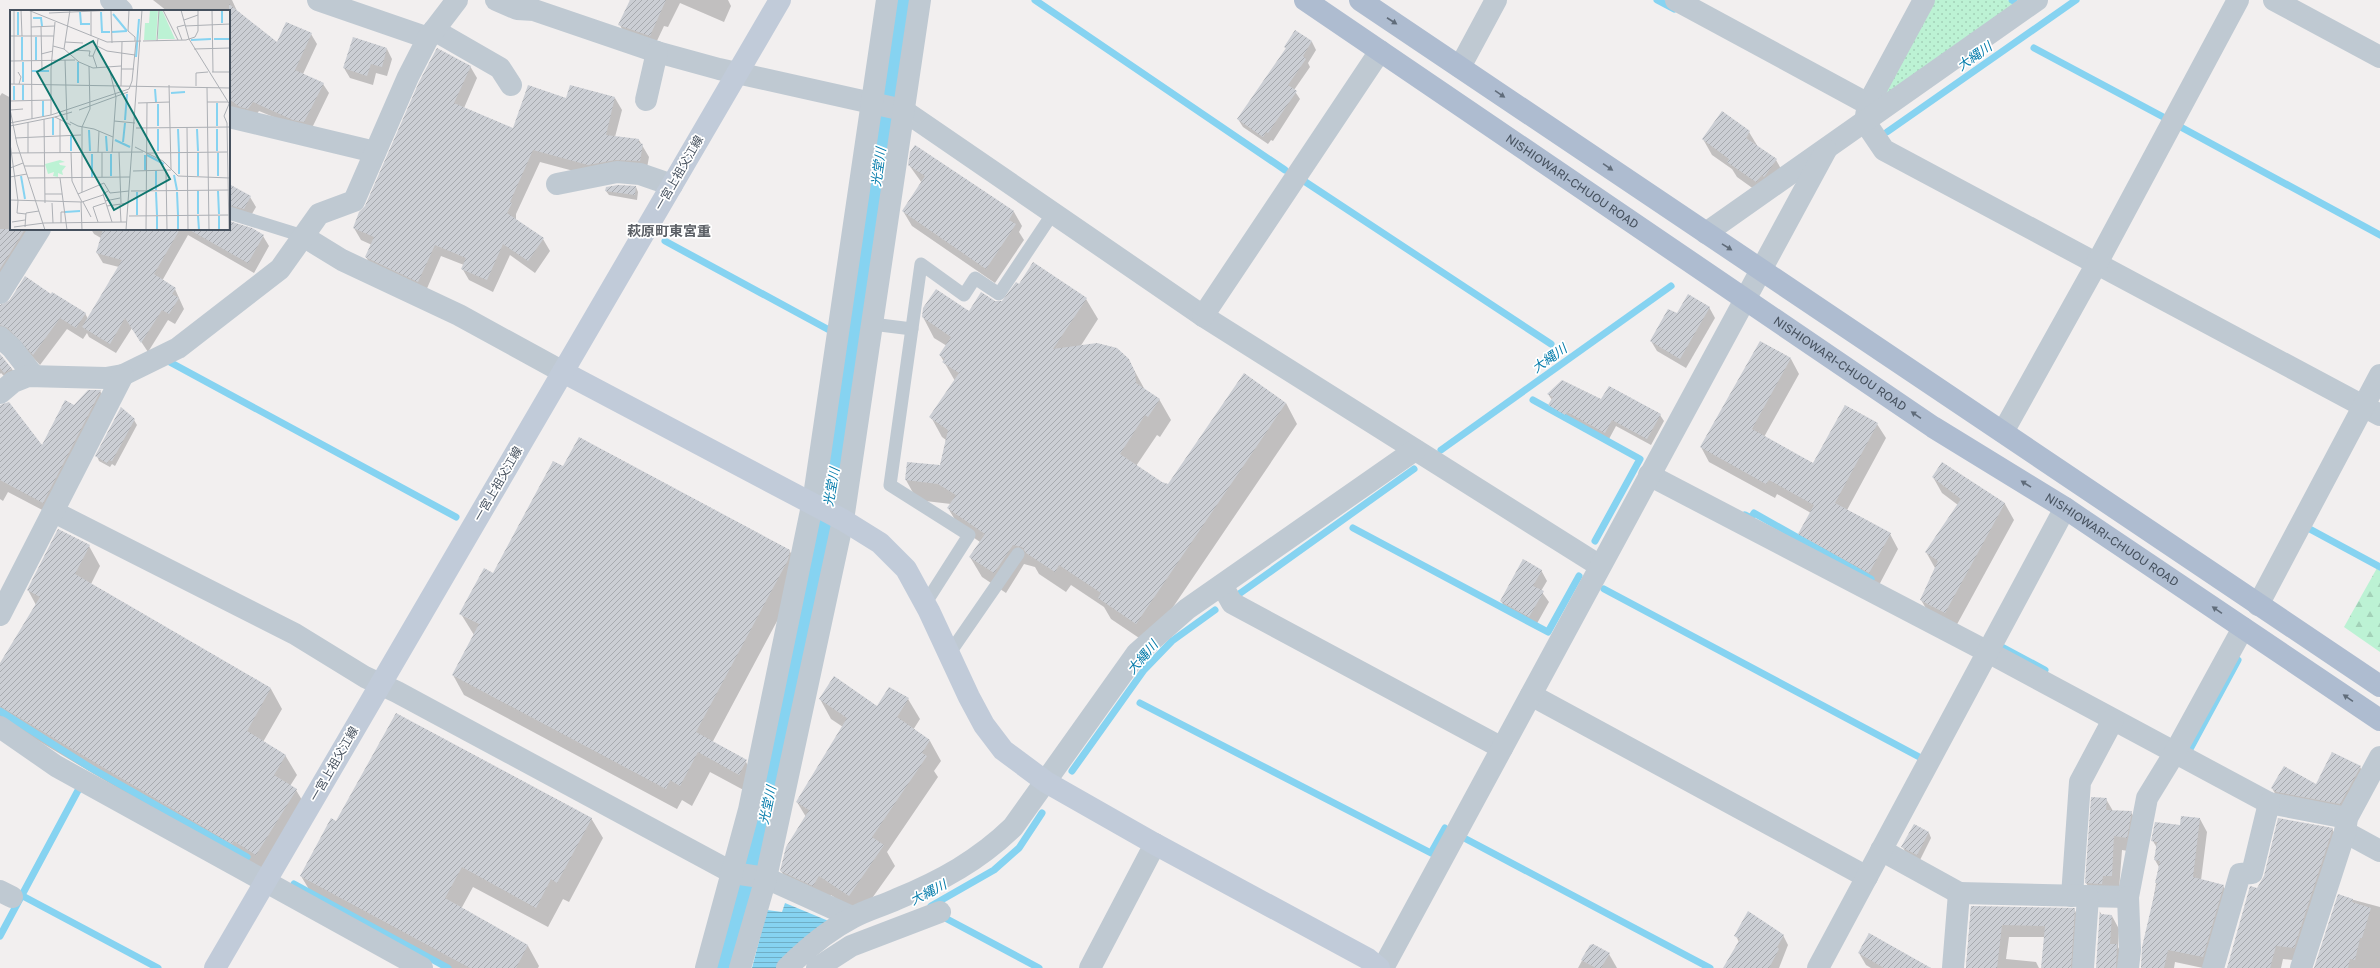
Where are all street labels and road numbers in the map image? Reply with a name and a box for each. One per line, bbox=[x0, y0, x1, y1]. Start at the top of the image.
street label: NISHIOWARI-CHUOU ROAD bbox=[1503, 131, 1642, 232]
street label: 一宮上祖父江線 bbox=[651, 133, 706, 213]
street label: NISHIOWARI-CHUOU ROAD bbox=[1771, 313, 1910, 414]
street label: 一宮上祖父江線 bbox=[470, 444, 525, 524]
street label: NISHIOWARI-CHUOU ROAD bbox=[2042, 490, 2182, 589]
street label: 一宮上祖父江線 bbox=[306, 724, 361, 804]

